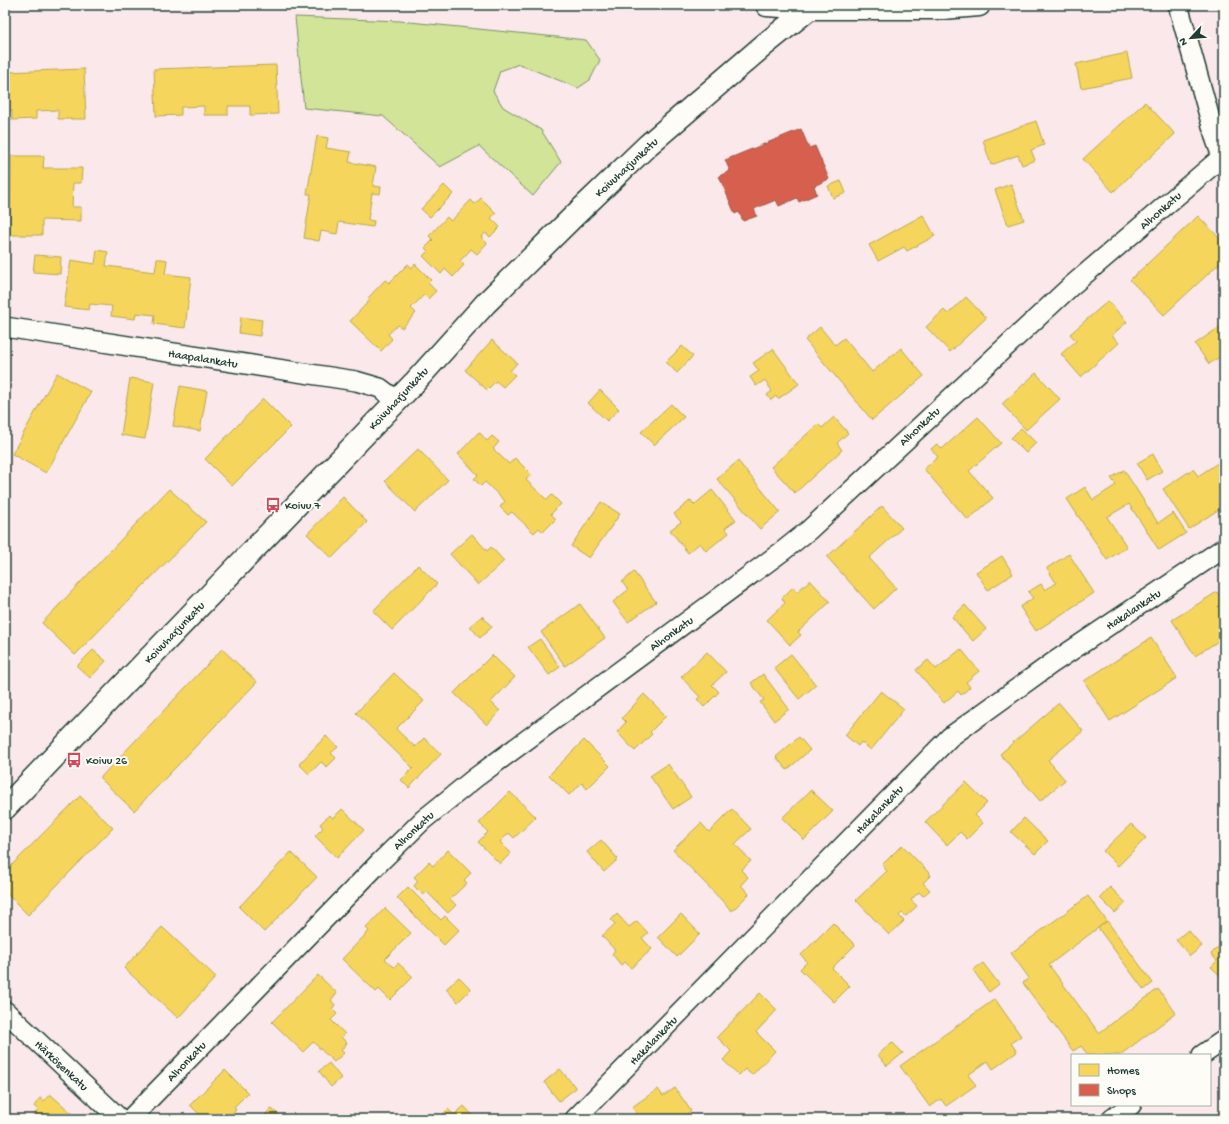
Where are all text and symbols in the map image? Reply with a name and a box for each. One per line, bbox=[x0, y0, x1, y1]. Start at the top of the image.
north arrow bbox=[1171, 18, 1211, 58]
text: N bbox=[1177, 36, 1191, 47]
street label: Koivuharjunkatu bbox=[593, 135, 662, 201]
street label: Alhonkatu bbox=[1138, 189, 1185, 233]
street label: Haapalankatu bbox=[167, 348, 239, 372]
street label: Koivuharjunkatu bbox=[367, 365, 432, 434]
street label: Alhonkatu bbox=[897, 405, 944, 450]
bus stop icon: Koivu 7 bbox=[264, 496, 282, 514]
place label: Koivu 7 bbox=[285, 500, 321, 514]
street label: Hakalankatu bbox=[1104, 587, 1164, 634]
street label: Koivuharjunkatu bbox=[142, 599, 209, 667]
street label: Alhonkatu bbox=[648, 614, 697, 655]
bus stop icon: Koivu 26 bbox=[65, 751, 83, 769]
place label: Koivu 26 bbox=[86, 755, 128, 769]
street label: Hakalankatu bbox=[853, 783, 908, 838]
street label: Alhonkatu bbox=[391, 809, 438, 854]
street label: Hakalankatu bbox=[627, 1014, 682, 1069]
street label: Härkösenkatu bbox=[31, 1038, 91, 1095]
street label: Alhonkatu bbox=[165, 1039, 210, 1085]
legend bbox=[1071, 1054, 1211, 1106]
text: Homes bbox=[1107, 1065, 1140, 1079]
text: Shops bbox=[1107, 1085, 1136, 1099]

